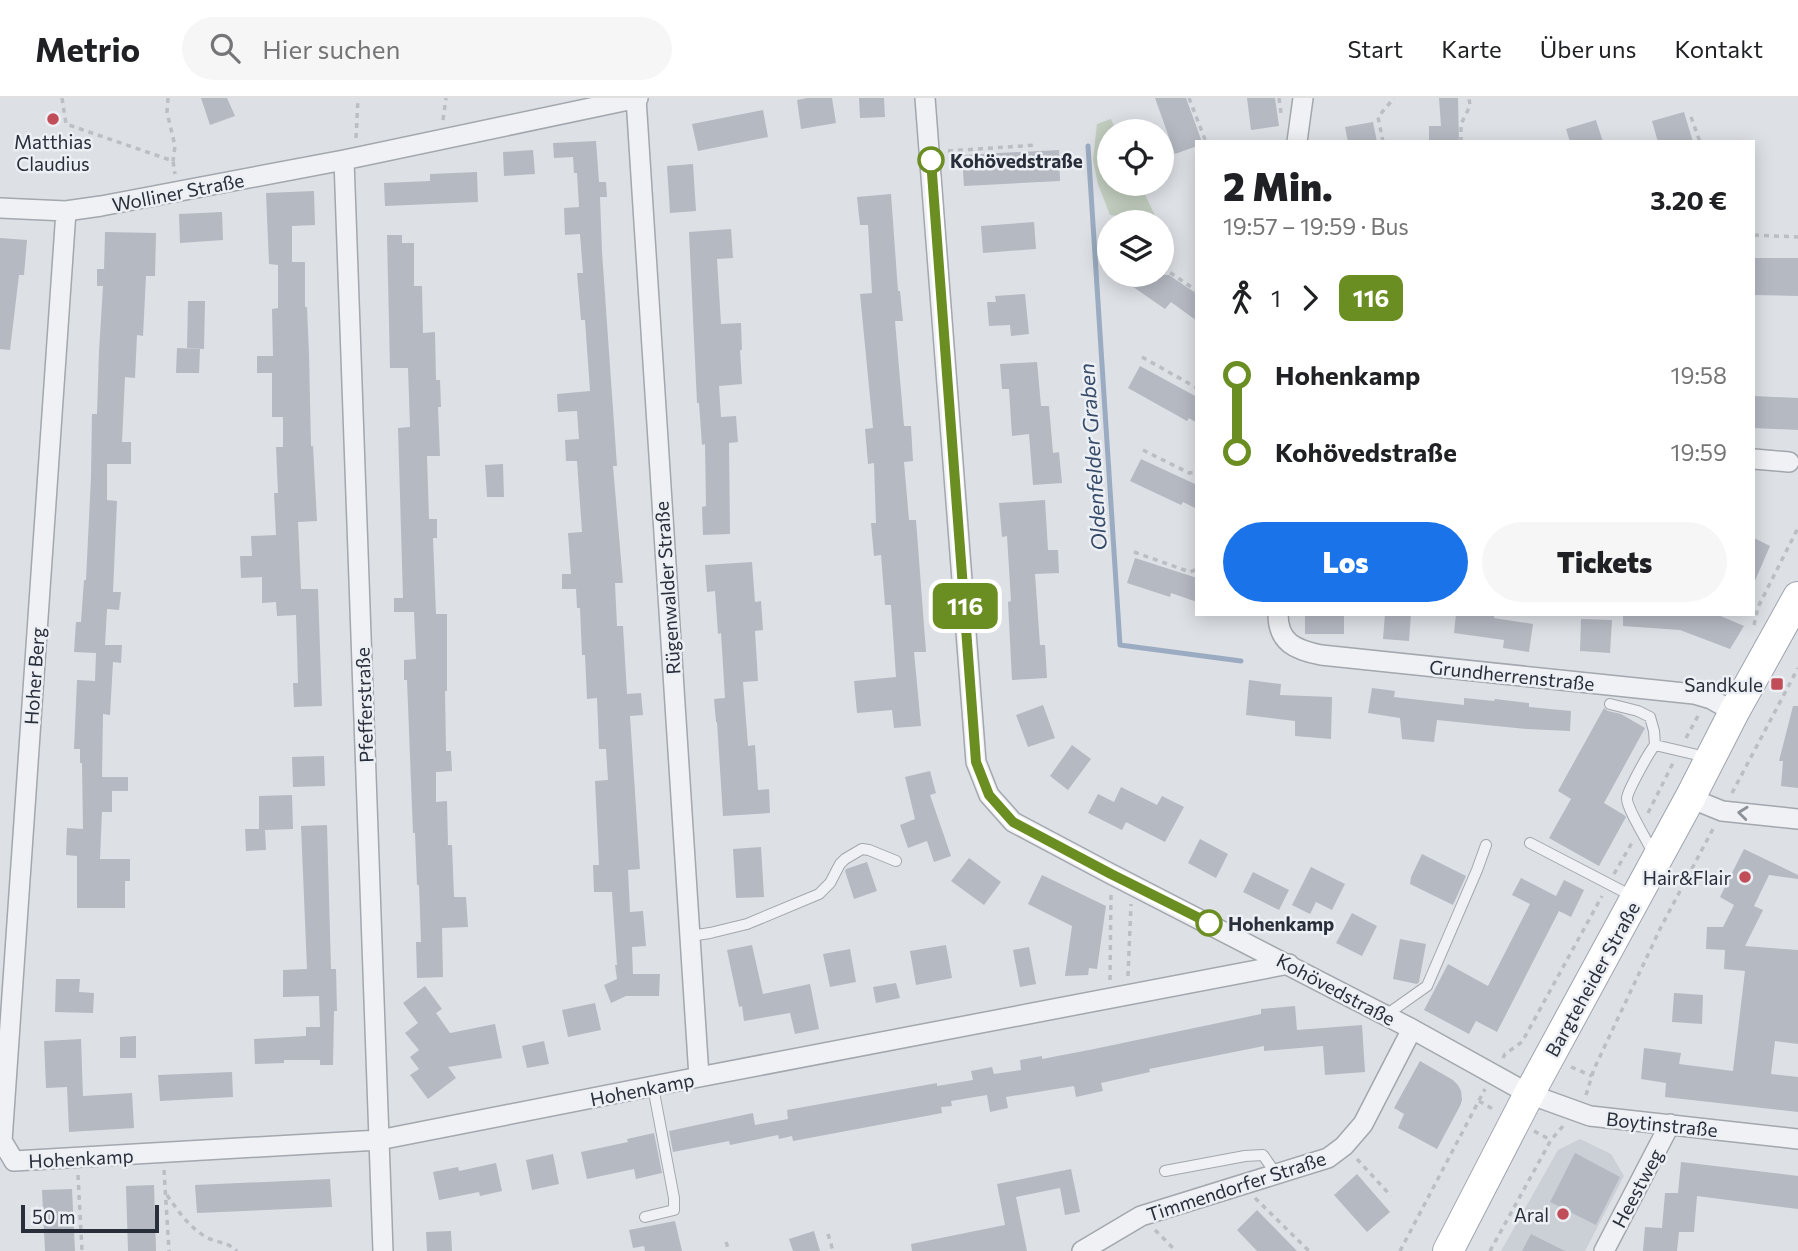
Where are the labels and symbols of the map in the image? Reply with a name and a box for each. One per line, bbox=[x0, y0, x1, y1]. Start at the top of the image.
marker: Matthias Claudius bbox=[45, 111, 61, 127]
place label: Matthias Claudius bbox=[14, 130, 92, 175]
marker: Kohövedstraße bbox=[918, 147, 944, 173]
place label: Kohövedstraße bbox=[950, 149, 1083, 172]
street label: Wolliner Straße bbox=[110, 168, 246, 216]
water label: Oldenfelder Graben bbox=[1073, 363, 1111, 551]
street label: Rügenwalder Straße bbox=[649, 501, 685, 675]
line badge: 116 bbox=[925, 583, 1005, 629]
street label: Hoher Berg bbox=[19, 626, 49, 726]
street label: Pfefferstraße bbox=[350, 647, 378, 763]
street label: Grundherrenstraße bbox=[1428, 655, 1596, 695]
place label: Sandkule bbox=[1684, 673, 1763, 696]
marker: Sandkule bbox=[1769, 676, 1785, 692]
one-way arrow bbox=[1737, 806, 1748, 821]
place label: Hair&Flair bbox=[1643, 866, 1731, 889]
marker: Hair&Flair bbox=[1737, 869, 1753, 885]
street label: Bargteheider Straße bbox=[1540, 898, 1644, 1060]
marker: Hohenkamp bbox=[1196, 910, 1222, 936]
place label: Hohenkamp bbox=[1228, 912, 1334, 935]
street label: Kohövedstraße bbox=[1273, 948, 1399, 1030]
street label: Hohenkamp bbox=[588, 1068, 696, 1110]
street label: Boytinstraße bbox=[1605, 1107, 1719, 1141]
street label: Hohenkamp bbox=[28, 1144, 134, 1172]
street label: Heestweg bbox=[1607, 1145, 1667, 1231]
street label: Timmendorfer Straße bbox=[1144, 1146, 1328, 1226]
scale bar bbox=[21, 1202, 159, 1234]
place label: Aral bbox=[1514, 1203, 1549, 1226]
marker: Aral bbox=[1555, 1206, 1571, 1222]

